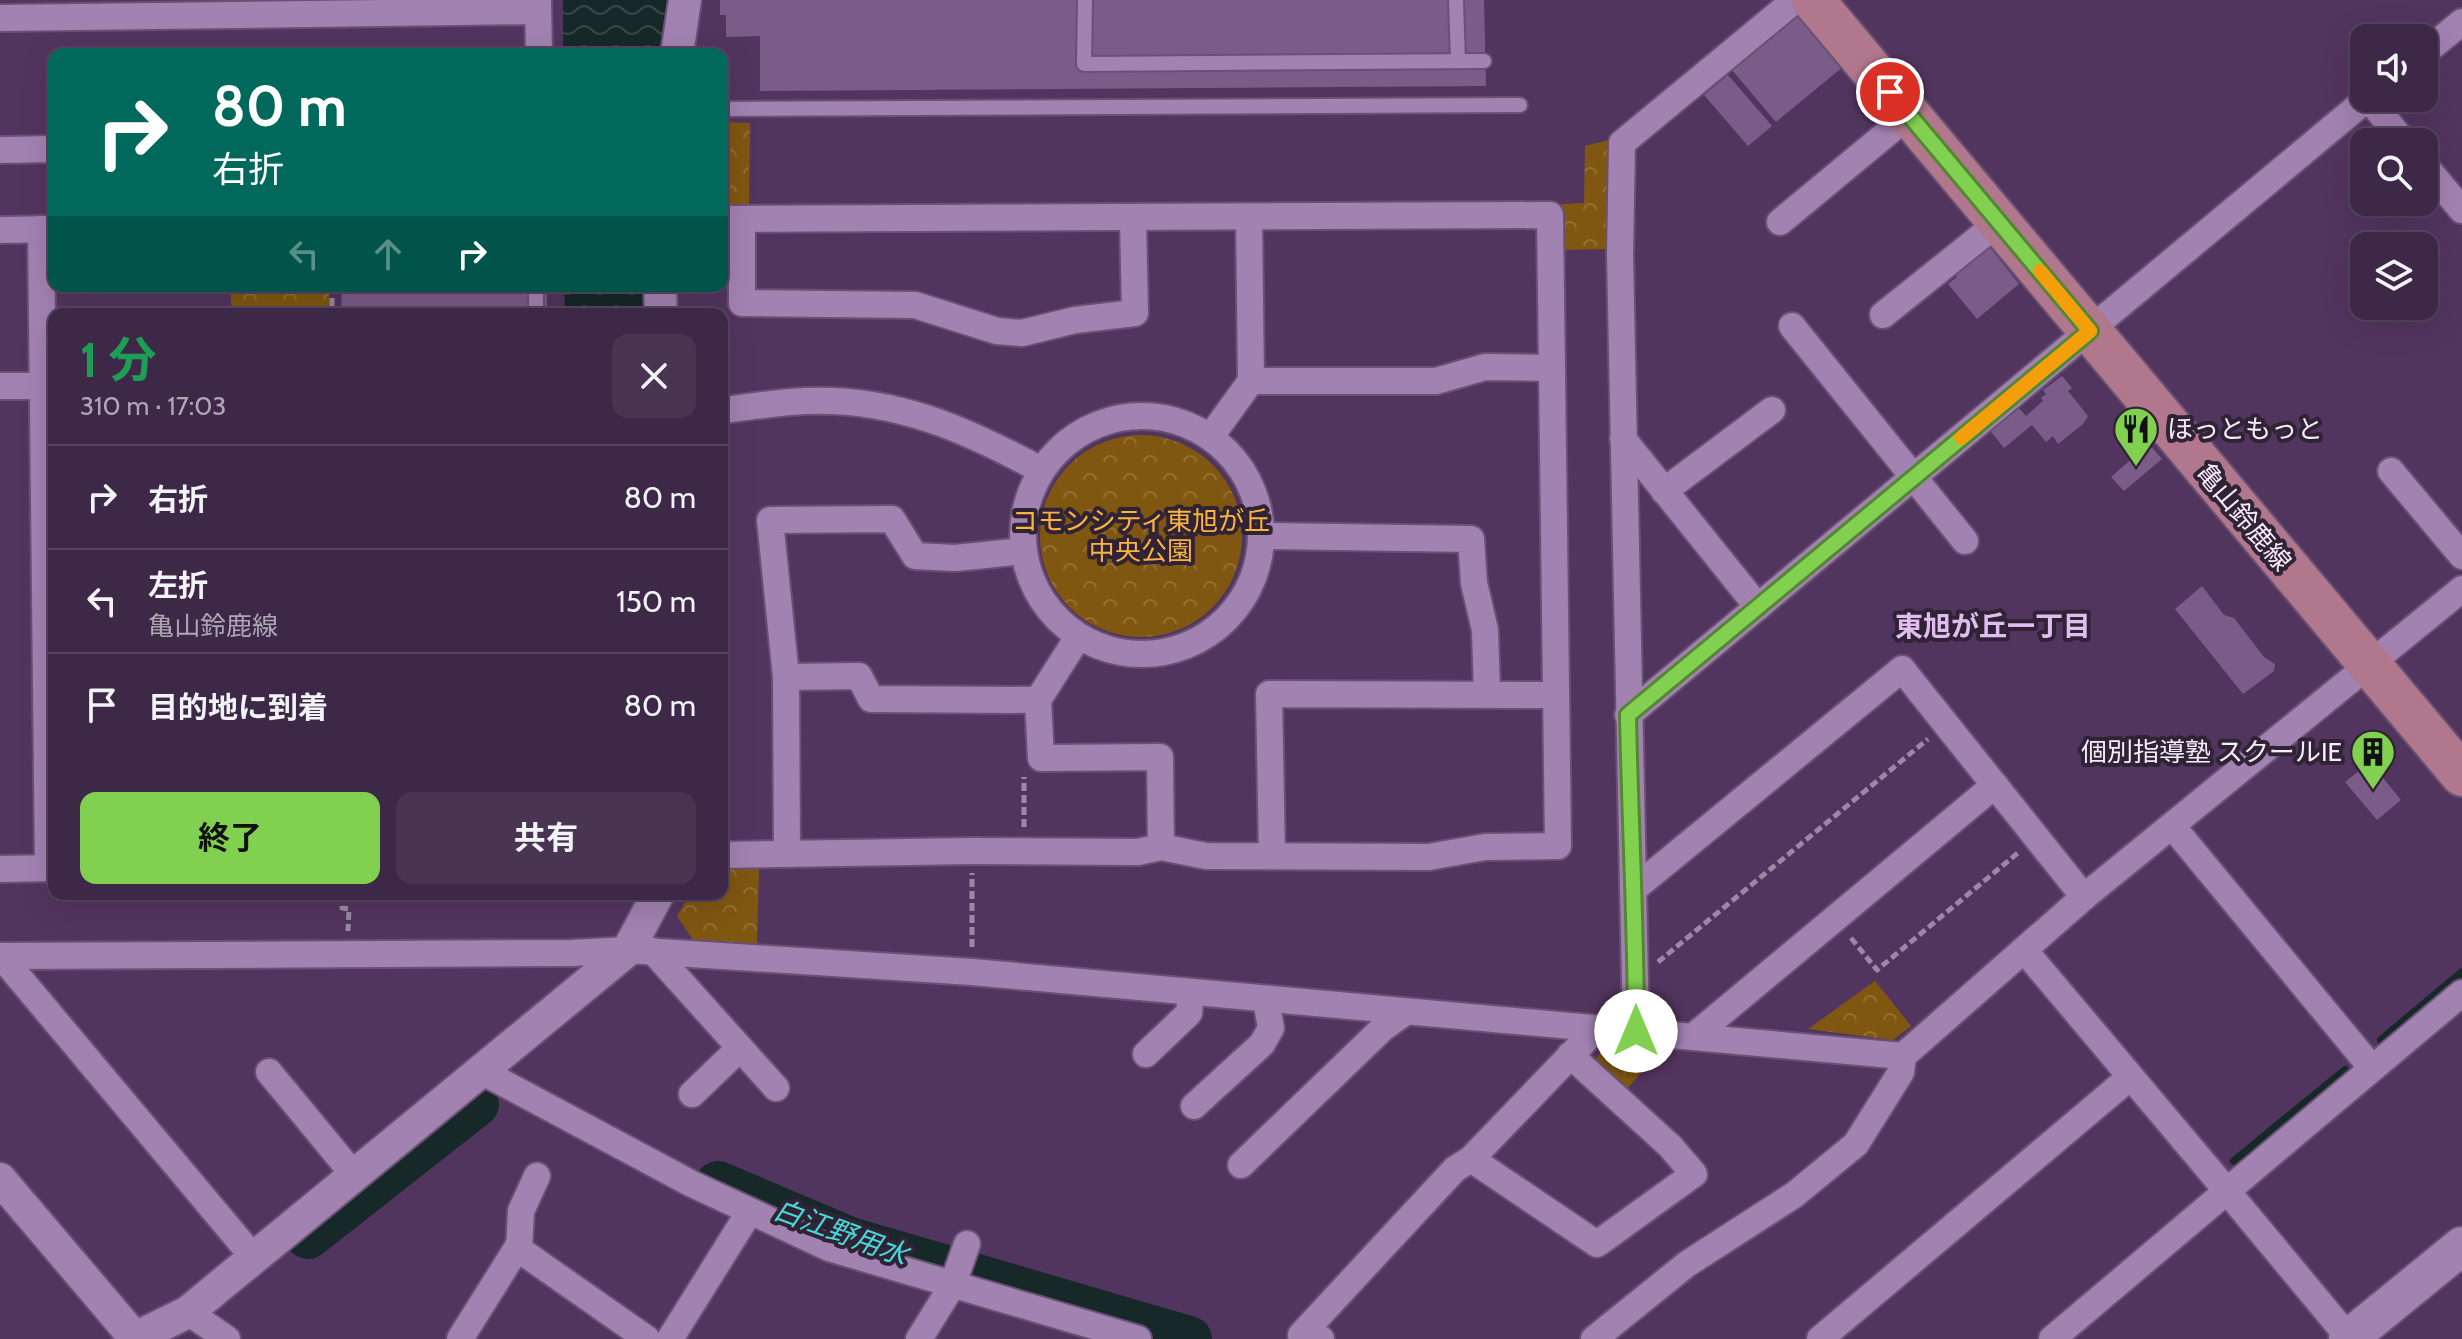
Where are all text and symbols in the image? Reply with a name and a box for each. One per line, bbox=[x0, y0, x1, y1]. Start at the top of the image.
map controls bbox=[2350, 24, 2438, 320]
button: sound bbox=[2350, 24, 2438, 112]
pin bbox=[1856, 58, 1924, 126]
icon: arrive bbox=[1868, 70, 1912, 114]
text: 80 m bbox=[212, 72, 347, 140]
icon: right bbox=[80, 80, 184, 184]
button: search bbox=[2350, 128, 2438, 216]
text: 右折 bbox=[212, 147, 284, 191]
icon: left bbox=[282, 232, 326, 276]
icon: ahead bbox=[366, 232, 410, 276]
icon: right bbox=[450, 232, 494, 276]
button: layers bbox=[2350, 232, 2438, 320]
text: 1 分 bbox=[80, 331, 157, 389]
button: close bbox=[612, 334, 696, 418]
text: 310 m · 17:03 bbox=[80, 390, 226, 422]
restaurant icon: ほっともっと bbox=[2112, 405, 2160, 468]
place label: ほっともっと bbox=[2167, 413, 2323, 445]
street label: 亀山鈴鹿線 bbox=[2190, 457, 2298, 577]
icon: right bbox=[80, 475, 124, 519]
text: 80 m bbox=[624, 479, 696, 516]
text: 右折 bbox=[148, 481, 208, 518]
park label: コモンシティ東旭が丘 中央公園 bbox=[1012, 505, 1270, 567]
text: 左折 bbox=[148, 567, 208, 604]
icon: left bbox=[80, 579, 124, 623]
text: 150 m bbox=[616, 583, 696, 620]
district label: 東旭が丘一丁目 bbox=[1895, 609, 2091, 643]
text: 亀山鈴鹿線 bbox=[148, 610, 278, 642]
icon: arrive bbox=[80, 683, 124, 727]
text: 80 m bbox=[624, 687, 696, 724]
text: 目的地に到着 bbox=[148, 689, 328, 726]
building icon: 個別指導塾 スクールIE bbox=[2349, 728, 2397, 791]
place label: 個別指導塾 スクールIE bbox=[2081, 736, 2342, 768]
button: 終了 bbox=[80, 792, 380, 884]
button: 共有 bbox=[396, 792, 696, 884]
position arrow bbox=[1594, 989, 1678, 1073]
water label: 白江野用水 bbox=[769, 1192, 915, 1273]

